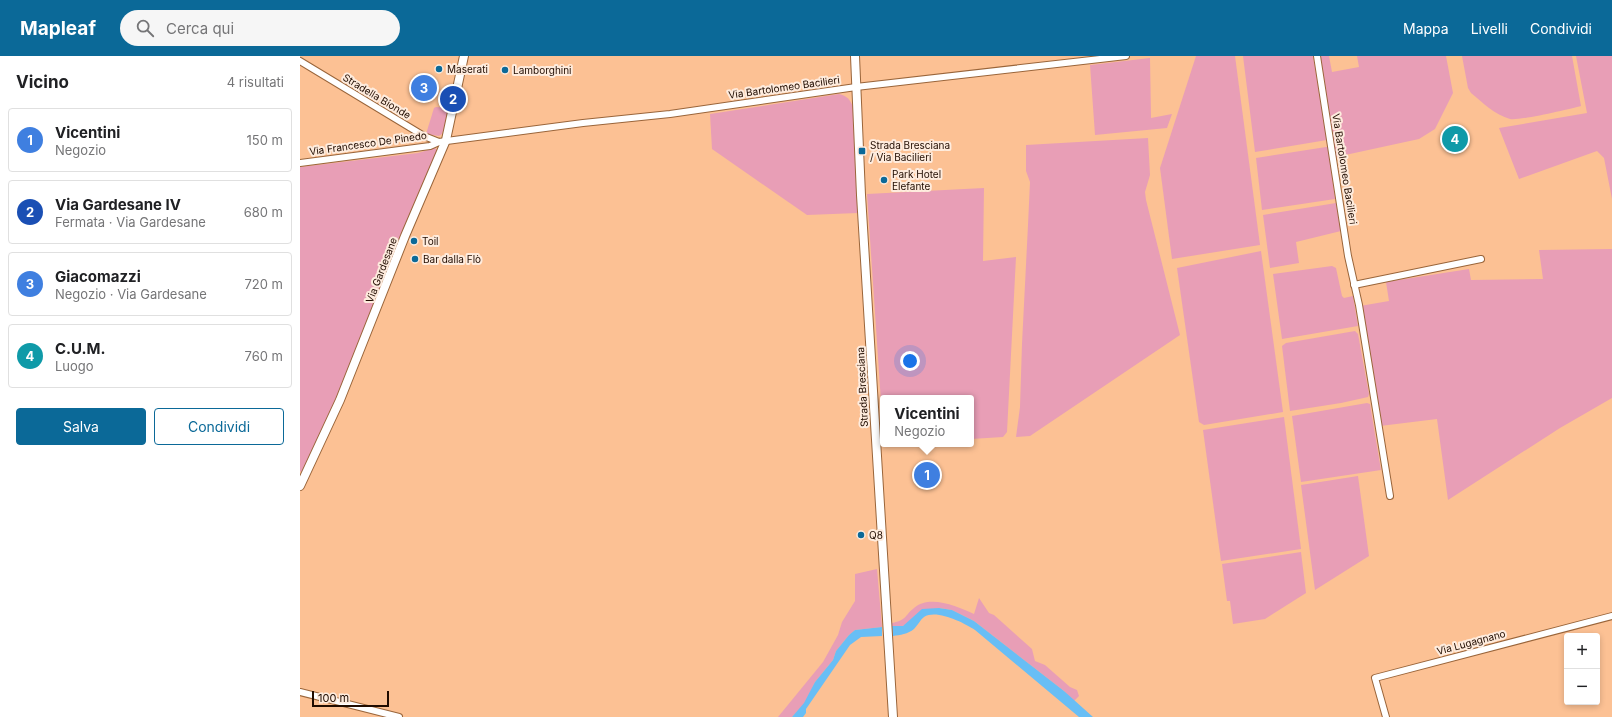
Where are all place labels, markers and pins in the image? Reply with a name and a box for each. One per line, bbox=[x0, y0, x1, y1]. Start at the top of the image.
place label: Maserati bbox=[447, 63, 488, 75]
marker: Maserati bbox=[434, 64, 444, 74]
place label: Lamborghini bbox=[513, 64, 572, 76]
marker: Lamborghini bbox=[500, 65, 510, 75]
pin: 3 bbox=[411, 73, 437, 103]
pin: 2 bbox=[440, 84, 466, 114]
pin: 4 bbox=[1442, 124, 1468, 154]
place label: Strada Bresciana / Via Bacilieri bbox=[870, 139, 950, 163]
marker: Strada Bresciana / Via Bacilieri bbox=[857, 146, 867, 156]
place label: Park Hotel Elefante bbox=[892, 168, 941, 192]
marker: Park Hotel Elefante bbox=[879, 175, 889, 185]
place label: Toil bbox=[422, 235, 439, 247]
marker: Toil bbox=[409, 236, 419, 246]
place label: Bar dalla Flò bbox=[423, 253, 481, 265]
marker: Bar dalla Flò bbox=[410, 254, 420, 264]
pin: 1 bbox=[914, 460, 940, 490]
place label: Q8 bbox=[869, 529, 883, 541]
marker: Q8 bbox=[856, 530, 866, 540]

